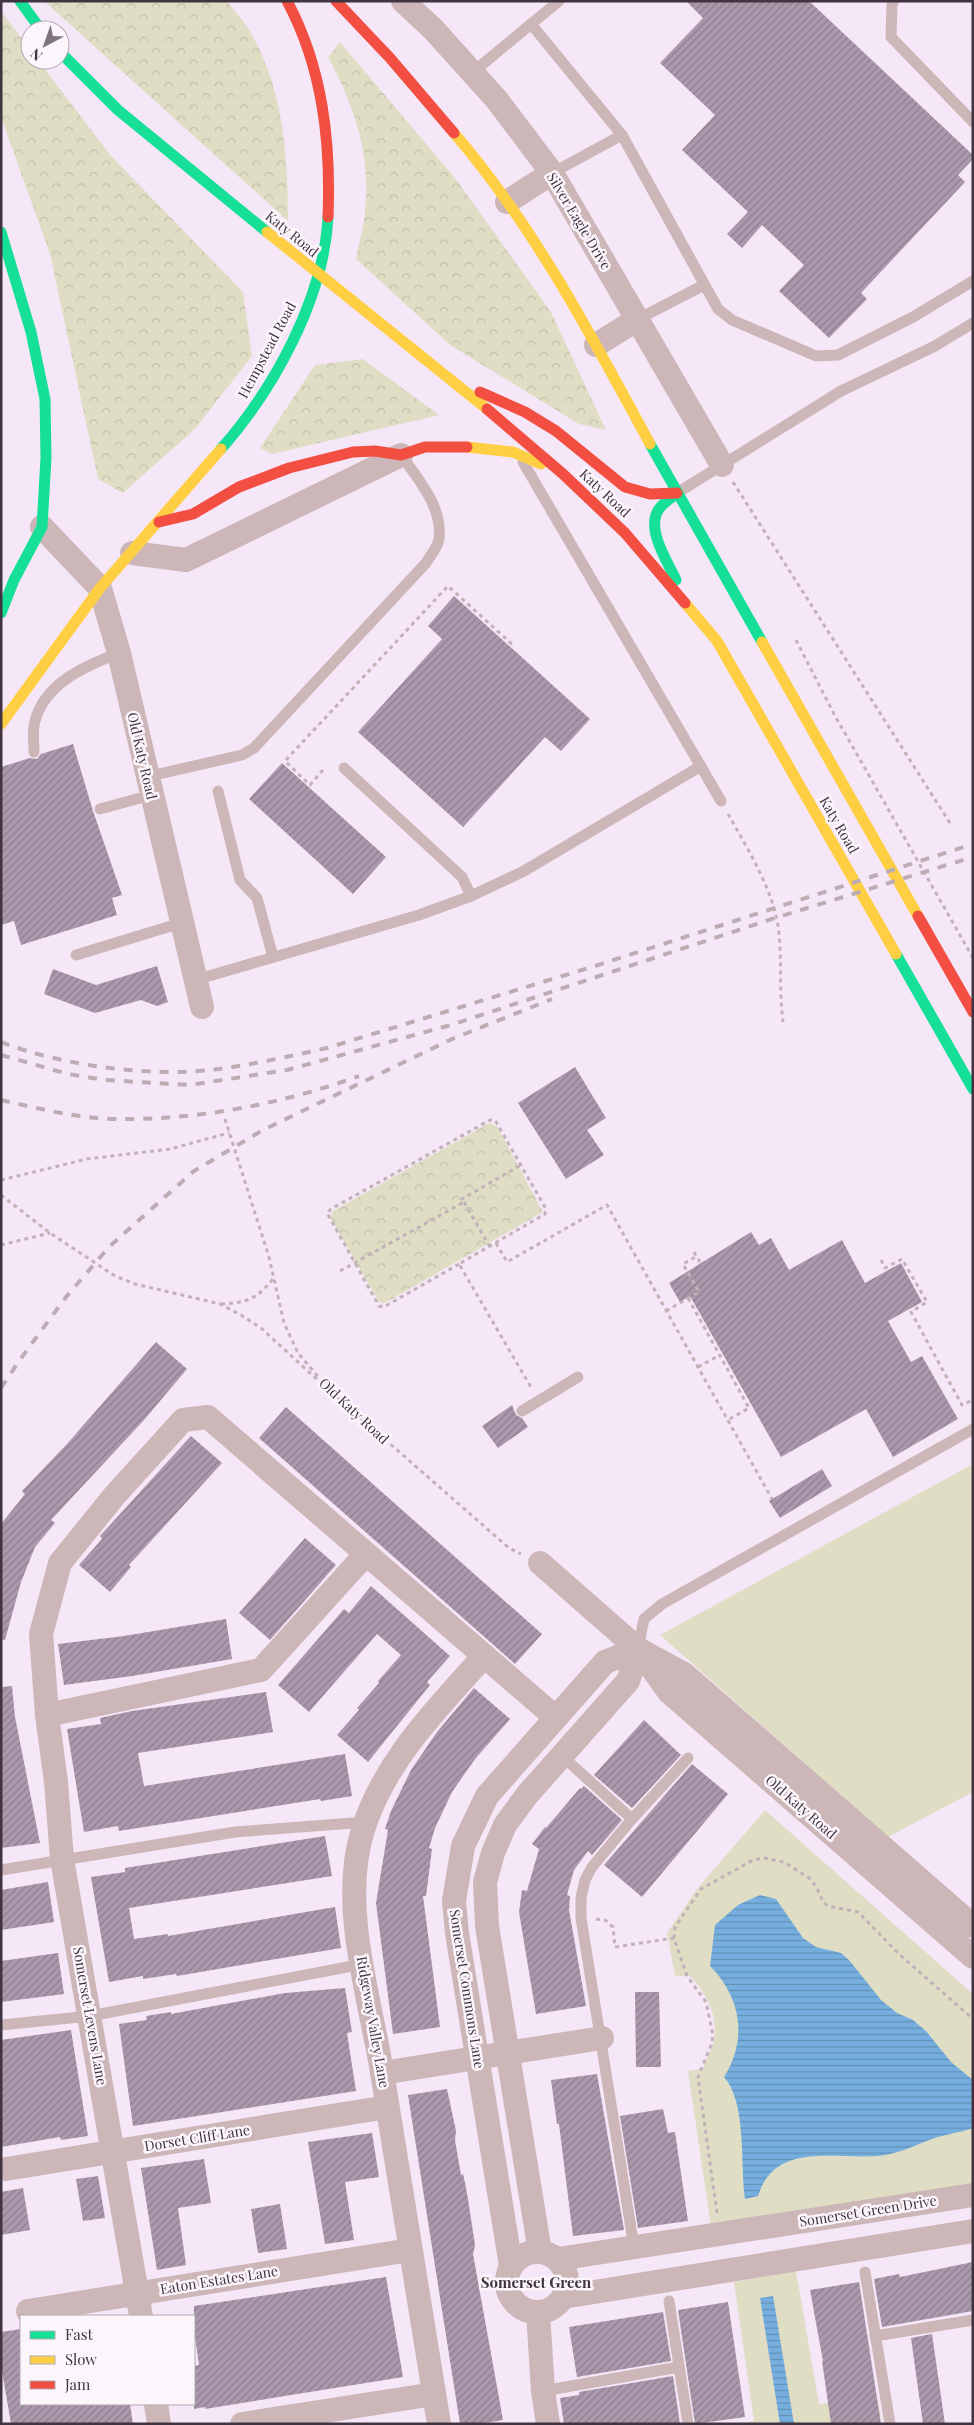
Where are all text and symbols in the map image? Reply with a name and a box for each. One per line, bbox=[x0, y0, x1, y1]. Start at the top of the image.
north arrow bbox=[20, 20, 70, 70]
text: N bbox=[26, 45, 46, 66]
street label: Silver Eagle Drive bbox=[543, 168, 616, 273]
street label: Katy Road bbox=[262, 206, 323, 261]
street label: Hempstead Road bbox=[233, 298, 300, 401]
street label: Katy Road bbox=[576, 464, 635, 521]
street label: Old Katy Road bbox=[123, 710, 162, 801]
street label: Katy Road bbox=[815, 793, 863, 857]
street label: Old Katy Road bbox=[315, 1373, 393, 1448]
street label: Old Katy Road bbox=[762, 1770, 841, 1843]
street label: Somerset Commons Lane bbox=[446, 1908, 489, 2070]
street label: Somerset Levens Lane bbox=[69, 1945, 112, 2087]
street label: Ridgeway Valley Lane bbox=[353, 1955, 394, 2089]
street label: Dorset Cliff Lane bbox=[143, 2120, 251, 2155]
street label: Somerset Green Drive bbox=[798, 2190, 938, 2231]
street label: Eaton Estates Lane bbox=[159, 2261, 279, 2298]
district label: Somerset Green bbox=[481, 2272, 592, 2292]
legend bbox=[20, 2315, 195, 2405]
text: Fast bbox=[65, 2324, 94, 2344]
text: Slow bbox=[65, 2349, 97, 2369]
text: Jam bbox=[64, 2374, 91, 2394]

